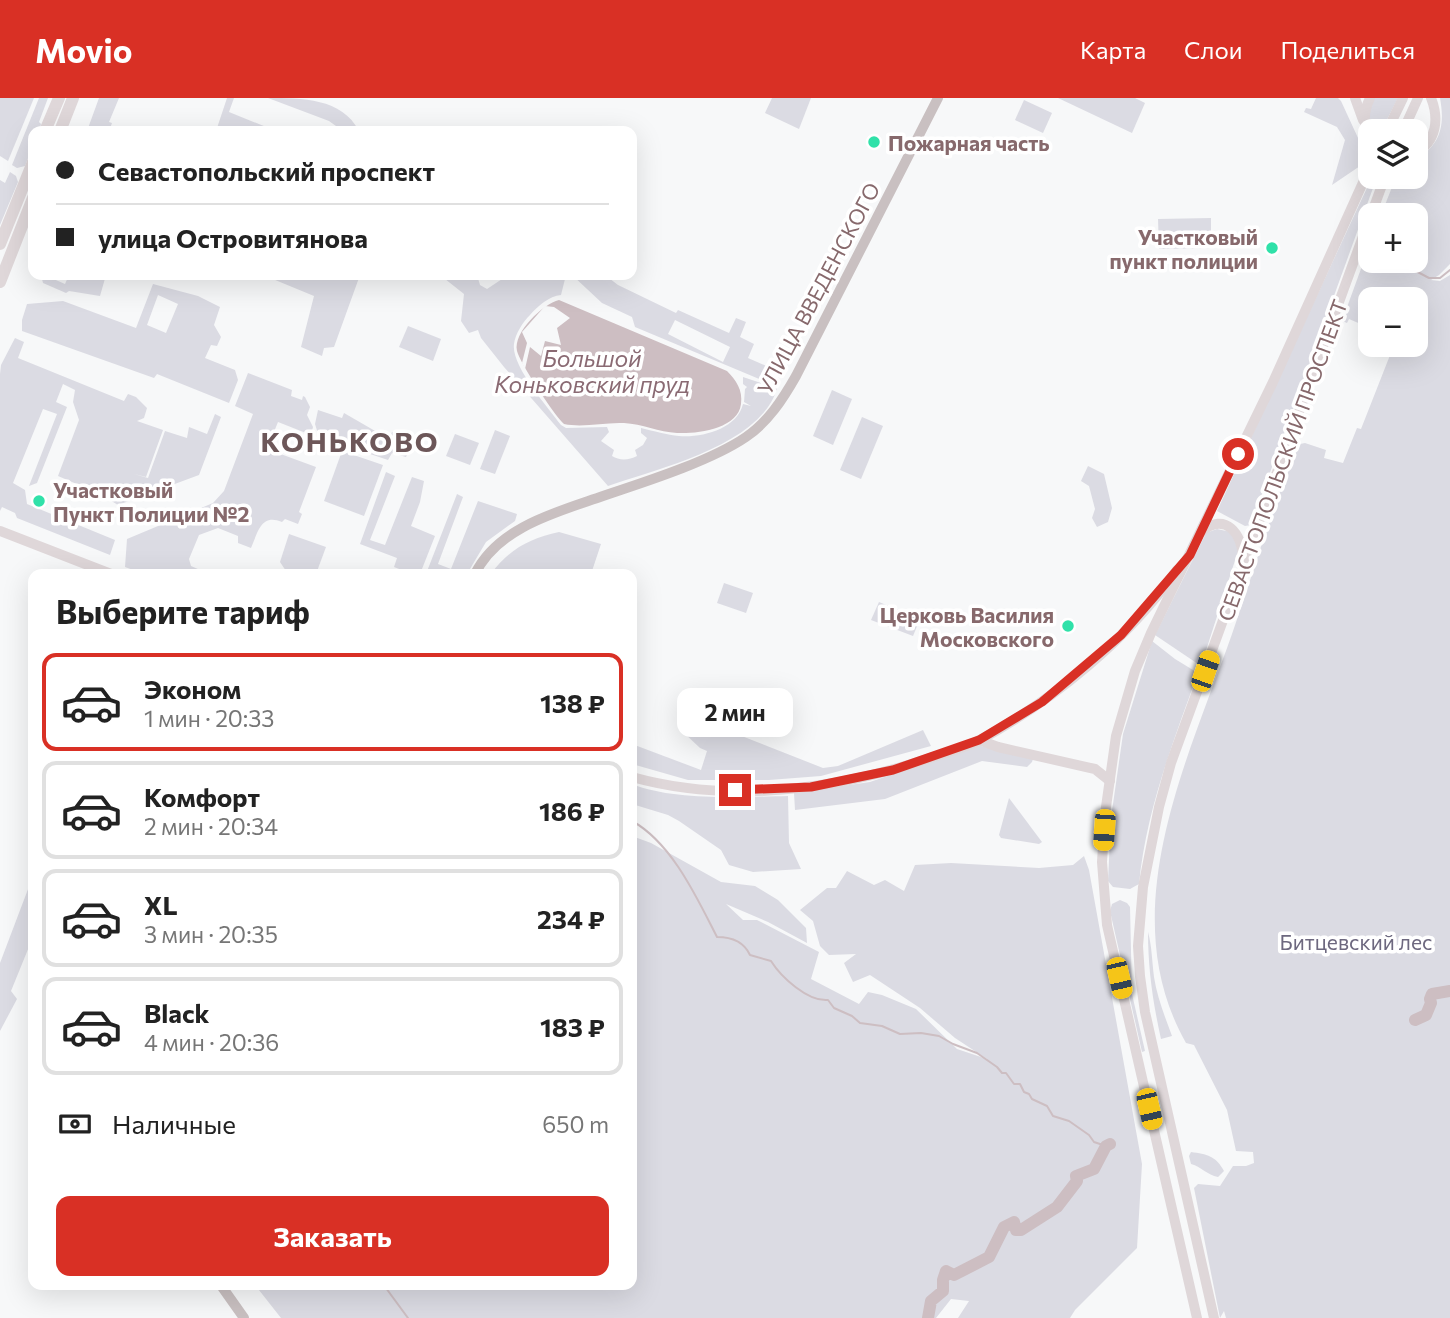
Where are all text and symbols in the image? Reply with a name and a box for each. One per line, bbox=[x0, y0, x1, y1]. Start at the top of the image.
text: Movio bbox=[35, 29, 132, 70]
text: Карта bbox=[1080, 35, 1146, 64]
text: Слои bbox=[1184, 35, 1242, 64]
text: Поделиться bbox=[1280, 35, 1415, 64]
map controls bbox=[1358, 119, 1428, 357]
button: layers bbox=[1358, 119, 1428, 189]
place label: Пожарная часть bbox=[888, 130, 1050, 155]
marker: Пожарная часть bbox=[866, 134, 882, 150]
text: Севастопольский проспект bbox=[98, 155, 435, 186]
street label: УЛИЦА ВВЕДЕНСКОГО bbox=[752, 178, 884, 398]
button: + bbox=[1358, 203, 1428, 273]
text: улица Островитянова bbox=[98, 222, 368, 253]
place label: Участковый пункт полиции bbox=[1109, 224, 1258, 273]
marker: Участковый пункт полиции bbox=[1264, 240, 1280, 256]
button: − bbox=[1358, 287, 1428, 357]
street label: СЕВАСТОПОЛЬСКИЙ ПРОСПЕКТ bbox=[1212, 296, 1352, 624]
water label: Большой Коньковский пруд bbox=[494, 344, 690, 398]
district label: КОНЬКОВО bbox=[260, 424, 440, 458]
route start bbox=[1222, 438, 1254, 470]
place label: Участковый Пункт Полиции №2 bbox=[53, 477, 249, 526]
marker: Участковый Пункт Полиции №2 bbox=[31, 493, 47, 509]
text: Выберите тариф bbox=[56, 591, 310, 631]
place label: Церковь Василия Московского bbox=[880, 602, 1054, 651]
marker: Церковь Василия Московского bbox=[1060, 618, 1076, 634]
car bbox=[1189, 648, 1222, 694]
icon: car bbox=[60, 671, 123, 734]
text: Эконом bbox=[144, 673, 241, 704]
text: 138 ₽ bbox=[540, 687, 605, 718]
callout: 2 мин bbox=[677, 688, 793, 738]
text: 2 мин bbox=[704, 698, 766, 726]
text: 1 мин · 20:33 bbox=[144, 704, 274, 732]
route end bbox=[719, 774, 751, 806]
icon: car bbox=[60, 779, 123, 842]
text: Комфорт bbox=[144, 781, 260, 812]
text: 186 ₽ bbox=[539, 795, 605, 826]
car bbox=[1093, 808, 1116, 852]
text: 2 мин · 20:34 bbox=[144, 812, 278, 840]
icon: car bbox=[60, 887, 123, 950]
text: XL bbox=[144, 889, 178, 920]
text: 234 ₽ bbox=[537, 903, 605, 934]
text: 3 мин · 20:35 bbox=[144, 920, 278, 948]
park label: Битцевский лес bbox=[1280, 929, 1432, 954]
car bbox=[1105, 955, 1134, 1001]
icon: car bbox=[60, 995, 123, 1058]
text: Black bbox=[144, 997, 210, 1028]
text: 183 ₽ bbox=[540, 1011, 605, 1042]
text: 4 мин · 20:36 bbox=[144, 1028, 279, 1056]
car bbox=[1135, 1086, 1164, 1132]
icon: cash bbox=[56, 1105, 94, 1143]
text: Наличные bbox=[112, 1108, 236, 1139]
text: 650 m bbox=[542, 1110, 609, 1138]
button: Заказать bbox=[56, 1196, 609, 1276]

